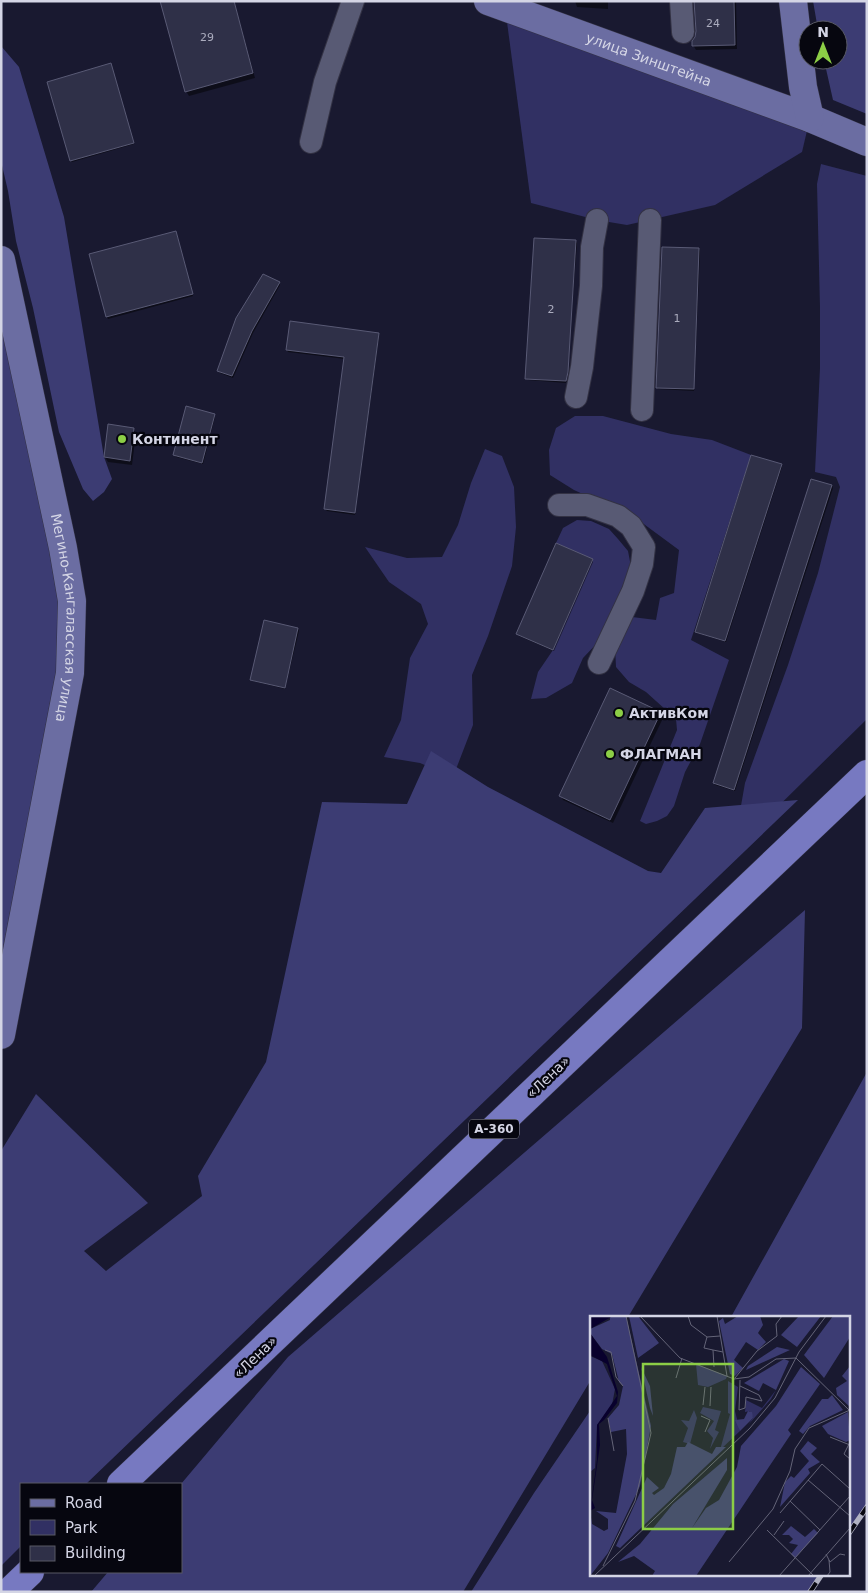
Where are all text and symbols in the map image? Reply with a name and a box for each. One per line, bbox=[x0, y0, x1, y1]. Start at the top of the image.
house number: 24 bbox=[706, 17, 720, 30]
north arrow bbox=[798, 20, 848, 70]
text: N bbox=[817, 24, 829, 40]
street label: улица Зинштейна bbox=[584, 29, 714, 90]
house number: 29 bbox=[200, 31, 214, 44]
house number: 2 bbox=[548, 303, 555, 316]
house number: 1 bbox=[674, 312, 681, 325]
place label: Континент bbox=[132, 431, 218, 447]
marker: Континент bbox=[116, 433, 128, 445]
street label: Мегино-Кангаласская улица bbox=[48, 512, 80, 724]
place label: АктивКом bbox=[629, 705, 709, 721]
marker: АктивКом bbox=[613, 707, 625, 719]
place label: ФЛАГМАН bbox=[620, 746, 702, 762]
marker: ФЛАГМАН bbox=[604, 748, 616, 760]
street label: «Лена» bbox=[523, 1052, 573, 1102]
road number: А-360 bbox=[469, 1120, 519, 1138]
inset map bbox=[590, 1316, 850, 1576]
street label: «Лена» bbox=[230, 1332, 280, 1382]
legend bbox=[20, 1483, 182, 1573]
text: Road bbox=[65, 1494, 103, 1512]
text: Park bbox=[65, 1519, 98, 1537]
text: Building bbox=[65, 1544, 126, 1562]

